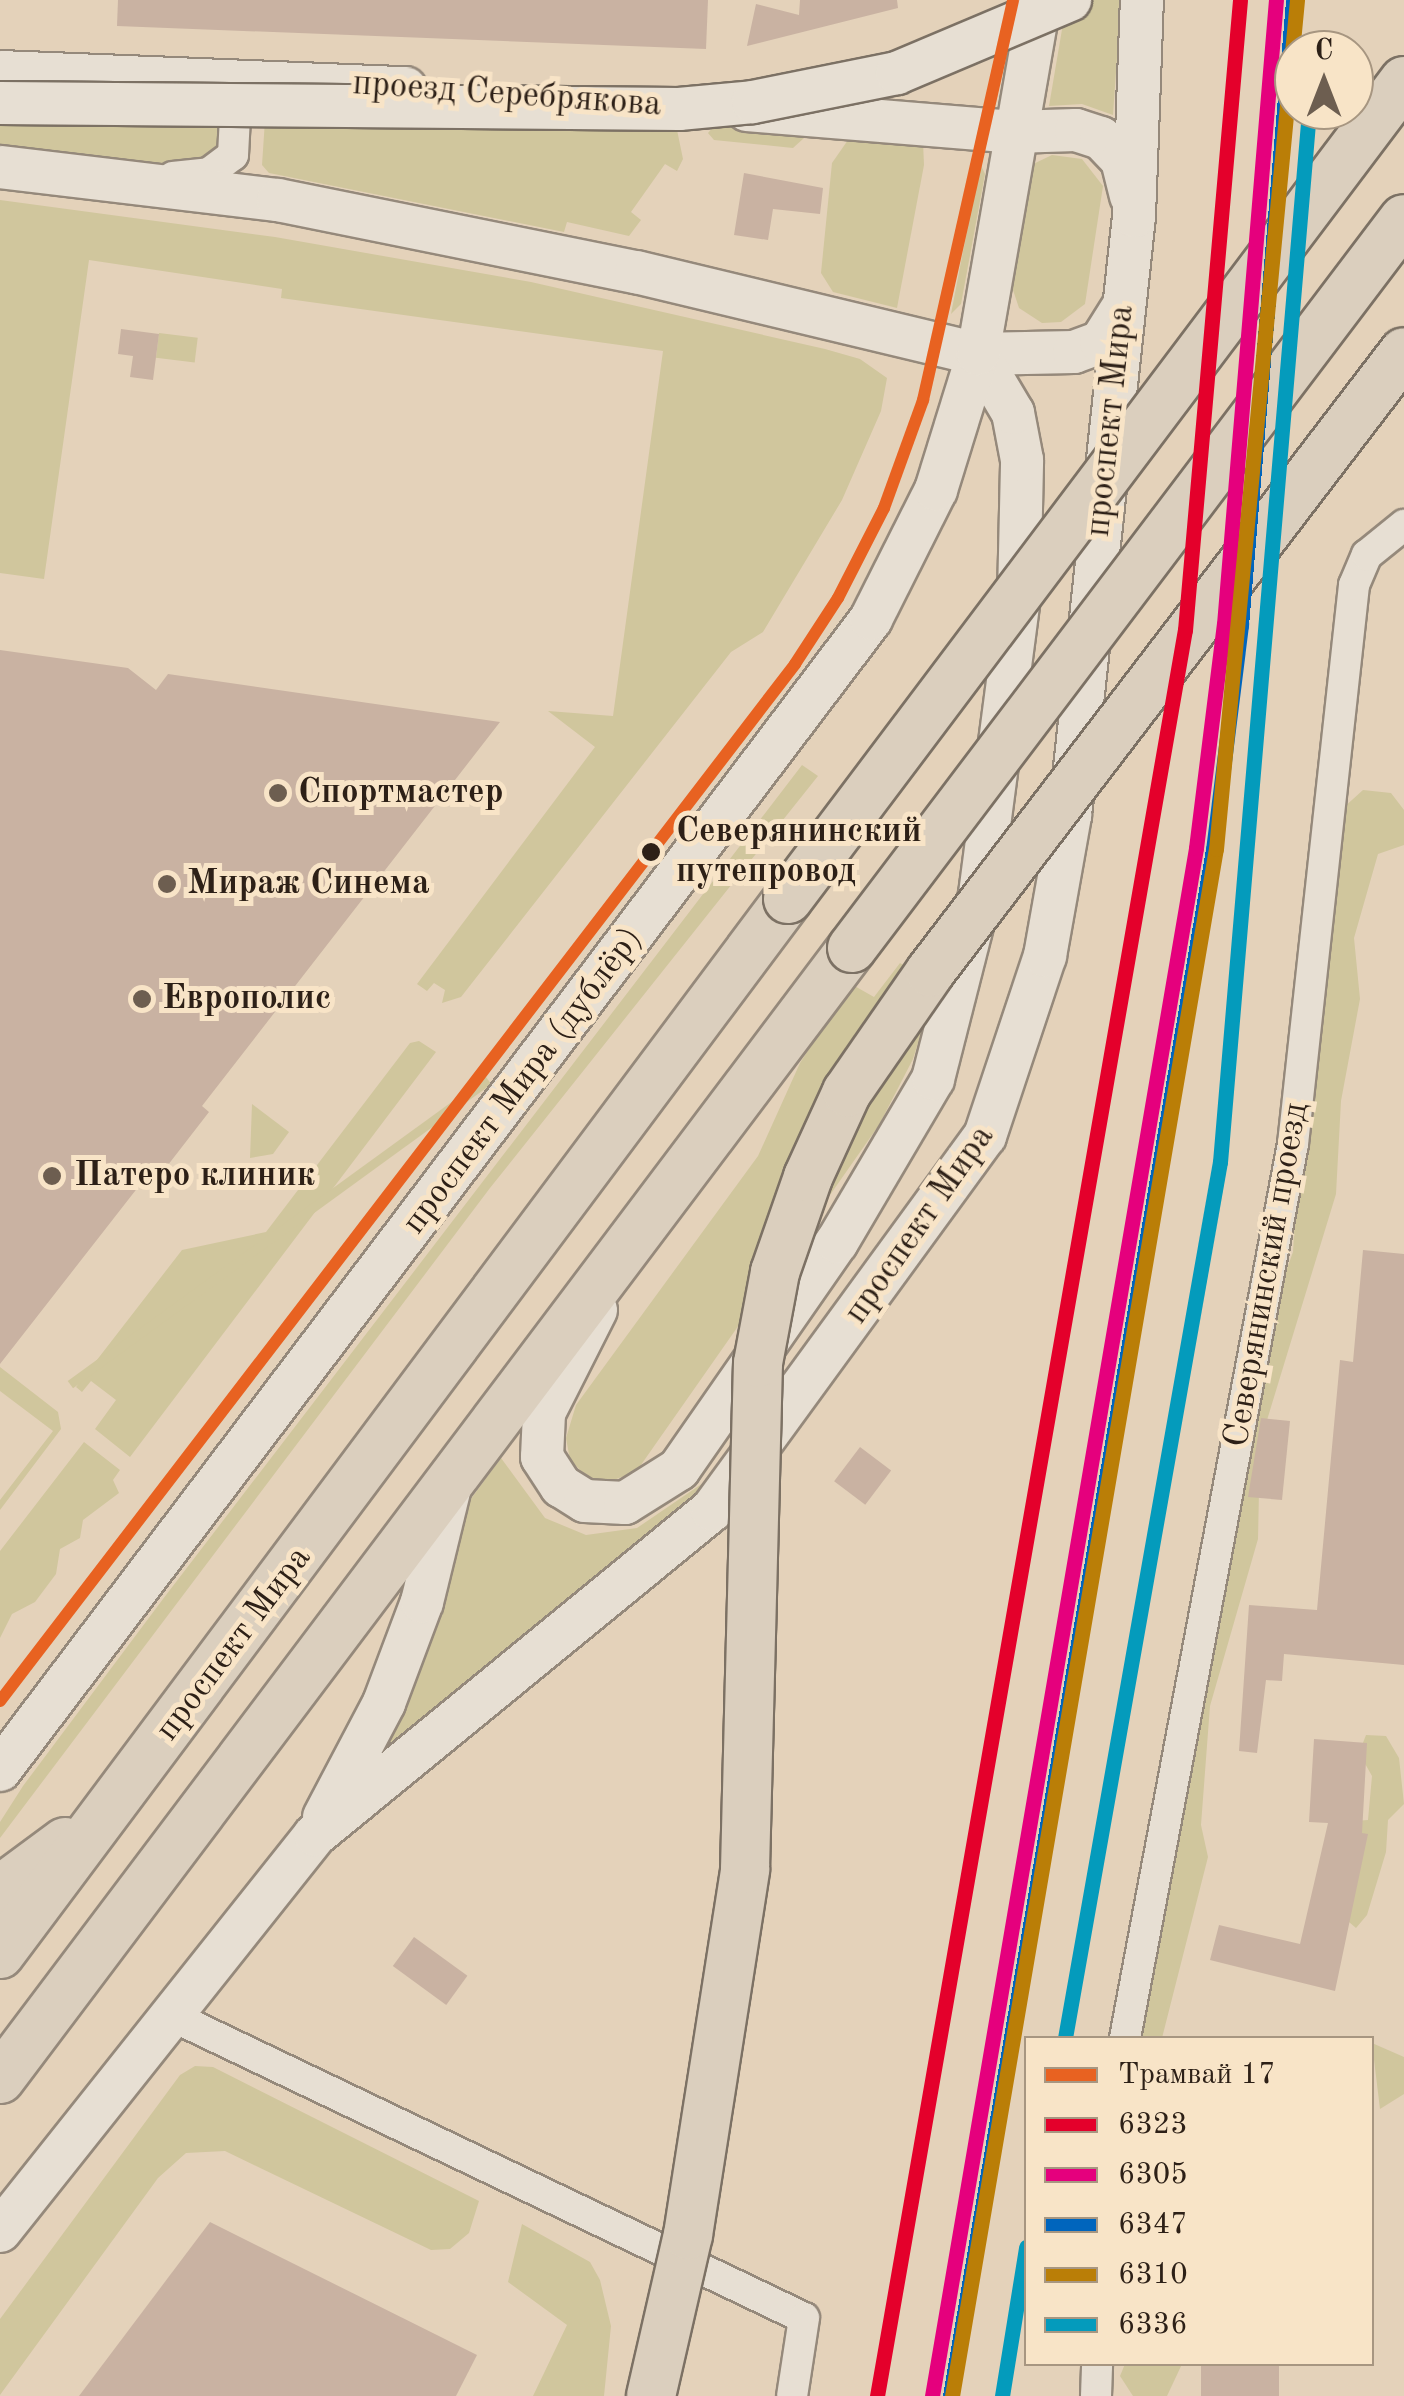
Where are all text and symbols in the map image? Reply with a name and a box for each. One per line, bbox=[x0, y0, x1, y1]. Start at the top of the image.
north arrow bbox=[1274, 30, 1374, 130]
text: С bbox=[1315, 38, 1333, 66]
street label: проезд Серебрякова bbox=[351, 63, 663, 127]
street label: проспект Мира bbox=[1078, 303, 1144, 539]
place label: Спортмастер bbox=[298, 772, 504, 814]
marker: Спортмастер bbox=[267, 782, 289, 804]
place label: Северянинский путепровод bbox=[676, 811, 922, 893]
marker: Северянинский путепровод bbox=[635, 836, 667, 868]
place label: Мираж Синема bbox=[187, 863, 430, 905]
marker: Мираж Синема bbox=[156, 873, 178, 895]
street label: проспект Мира (дублёр) bbox=[394, 919, 652, 1243]
place label: Европолис bbox=[162, 978, 331, 1020]
marker: Европолис bbox=[131, 988, 153, 1010]
street label: Северянинский проезд bbox=[1216, 1099, 1318, 1451]
street label: проспект Мира bbox=[836, 1118, 1004, 1332]
place label: Патеро клиник bbox=[74, 1155, 315, 1197]
marker: Патеро клиник bbox=[39, 1163, 65, 1189]
street label: проспект Мира bbox=[147, 1538, 321, 1750]
legend bbox=[1024, 2036, 1374, 2366]
text: Трамвай 17 bbox=[1118, 2060, 1276, 2090]
text: 6323 bbox=[1118, 2110, 1188, 2140]
text: 6305 bbox=[1118, 2160, 1188, 2190]
text: 6347 bbox=[1118, 2210, 1188, 2240]
text: 6310 bbox=[1118, 2260, 1188, 2290]
text: 6336 bbox=[1118, 2310, 1188, 2340]

